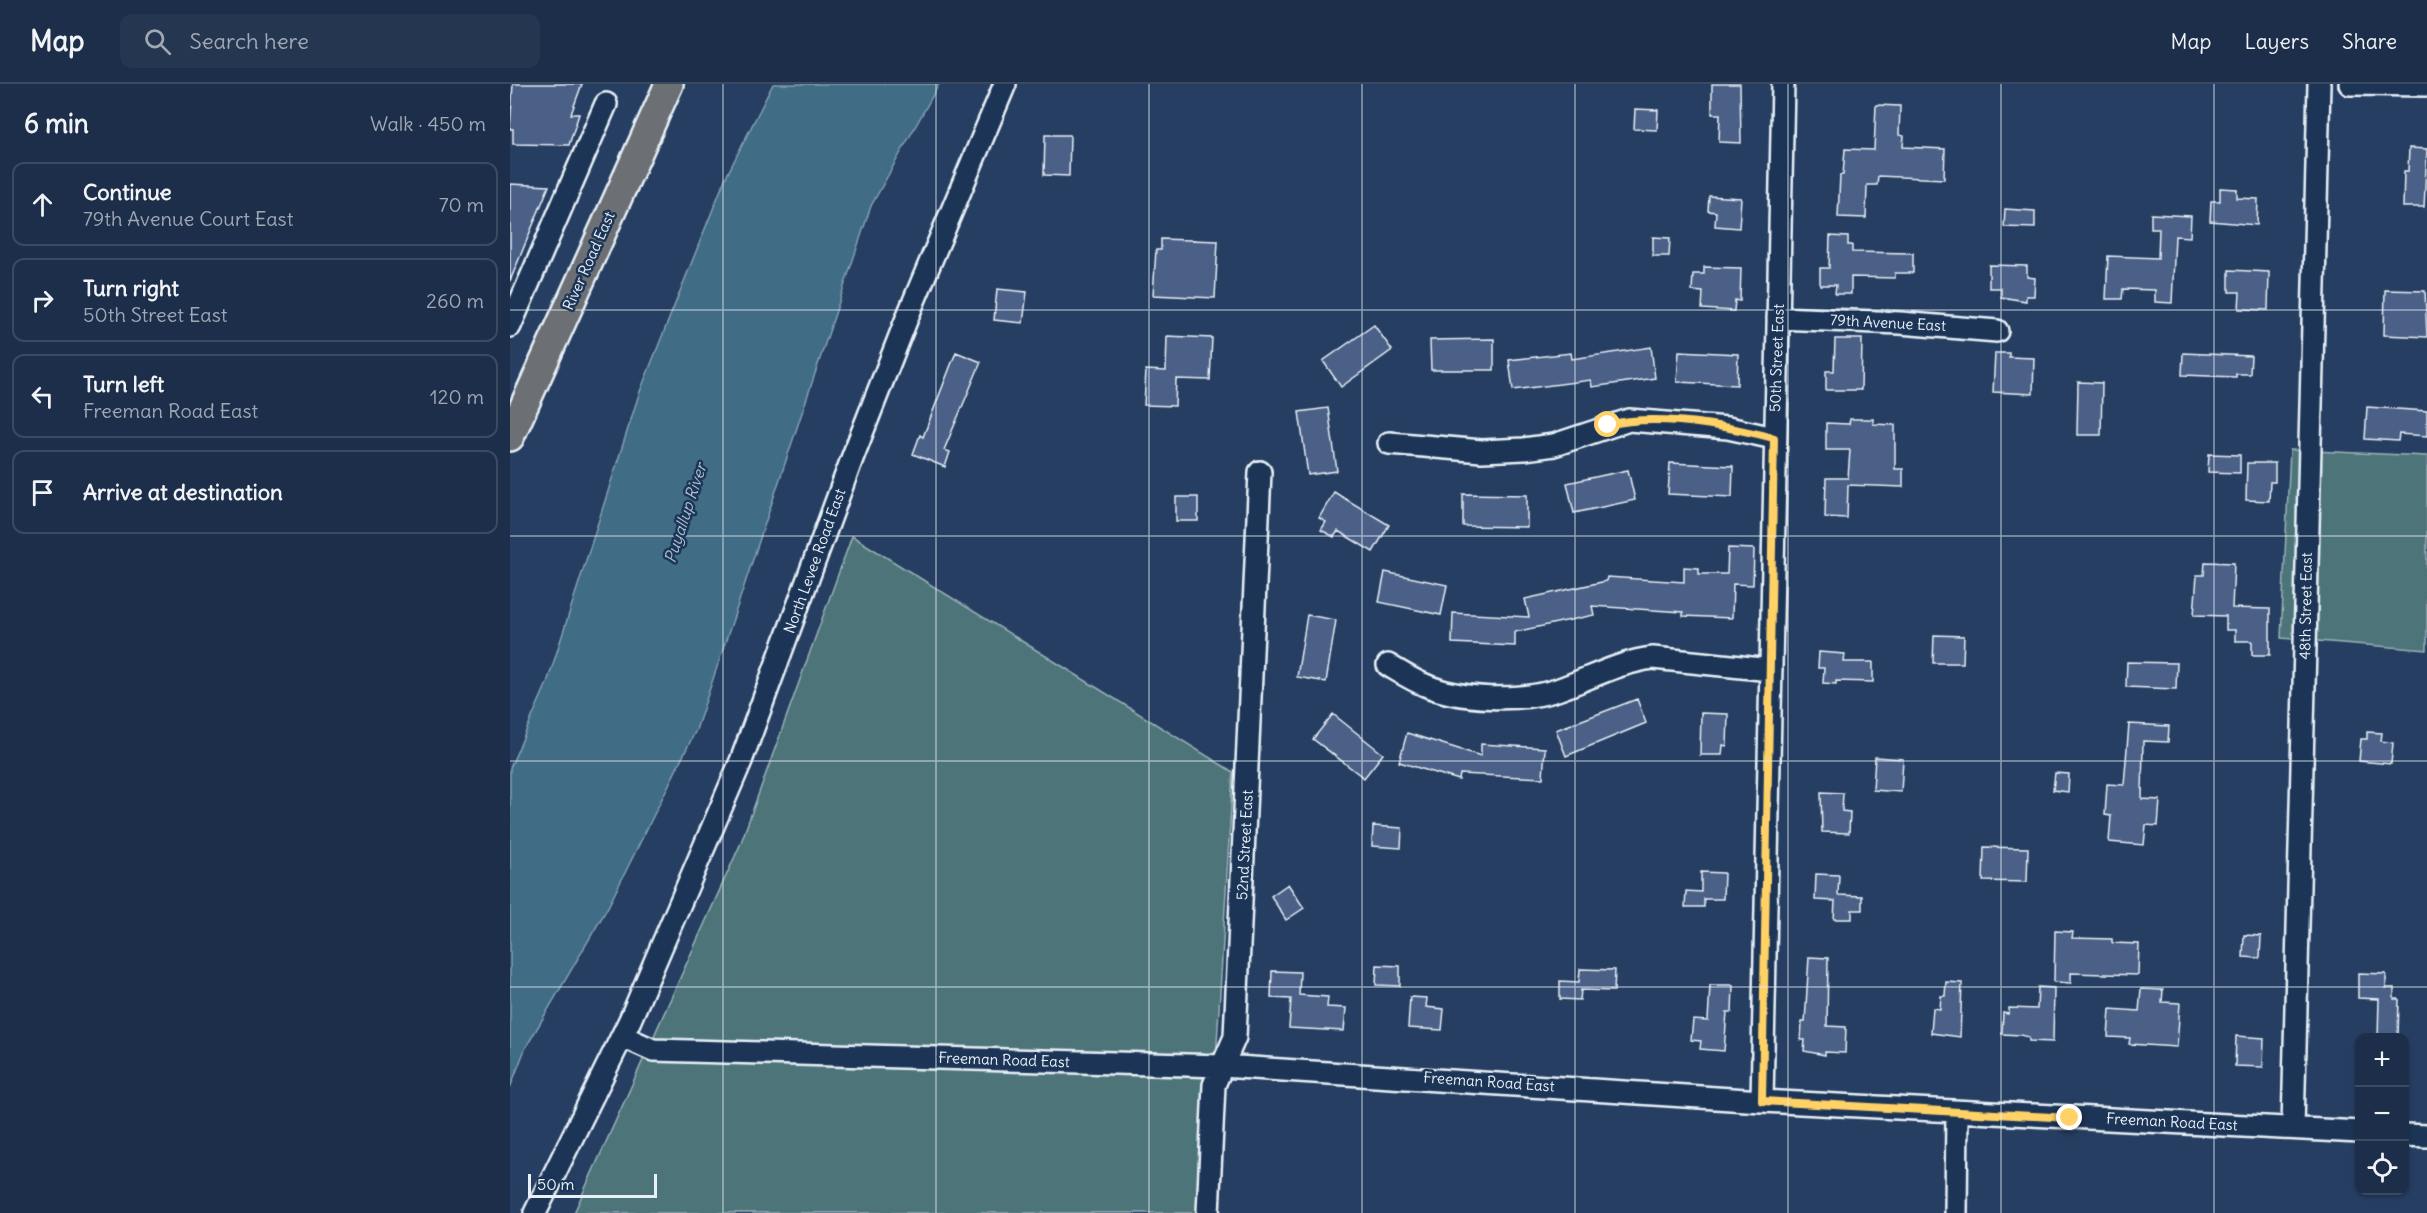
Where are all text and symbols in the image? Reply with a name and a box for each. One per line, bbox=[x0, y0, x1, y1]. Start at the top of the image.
search box bbox=[120, 14, 540, 68]
text: Map bbox=[30, 23, 84, 59]
icon: search bbox=[141, 25, 174, 58]
text: Search here bbox=[189, 27, 309, 55]
text: Map bbox=[2171, 28, 2211, 55]
text: Layers bbox=[2244, 28, 2309, 55]
text: Share bbox=[2342, 28, 2397, 55]
text: 6 min bbox=[24, 107, 89, 140]
text: Walk · 450 m bbox=[370, 111, 486, 136]
text: Continue bbox=[83, 178, 172, 206]
icon: ahead bbox=[26, 188, 59, 221]
text: 70 m bbox=[439, 192, 484, 217]
text: 79th Avenue Court East bbox=[83, 206, 293, 231]
street label: River Road East bbox=[558, 209, 619, 313]
text: Turn right bbox=[83, 274, 179, 302]
icon: right bbox=[26, 284, 59, 317]
text: 260 m bbox=[426, 288, 484, 313]
text: 50th Street East bbox=[83, 302, 228, 327]
street label: 50th Street East bbox=[1765, 303, 1788, 412]
street label: 79th Avenue East bbox=[1830, 310, 1947, 335]
text: Turn left bbox=[83, 370, 164, 398]
icon: left bbox=[26, 380, 59, 413]
text: 120 m bbox=[430, 384, 484, 409]
text: Freeman Road East bbox=[83, 398, 258, 423]
route start bbox=[1594, 411, 1620, 437]
water label: Puyallup River bbox=[660, 458, 711, 565]
icon: arrive bbox=[26, 476, 59, 509]
text: Arrive at destination bbox=[83, 478, 283, 506]
street label: North Levee Road East bbox=[779, 486, 850, 636]
street label: 48th Street East bbox=[2295, 552, 2316, 660]
street label: 52nd Street East bbox=[1232, 789, 1257, 901]
map controls bbox=[2355, 1033, 2409, 1195]
button: + bbox=[2355, 1033, 2409, 1087]
street label: Freeman Road East bbox=[938, 1048, 1070, 1071]
street label: Freeman Road East bbox=[1423, 1067, 1555, 1096]
button: − bbox=[2355, 1087, 2409, 1141]
route end bbox=[2056, 1104, 2082, 1130]
street label: Freeman Road East bbox=[2106, 1109, 2238, 1134]
button: locate bbox=[2355, 1141, 2409, 1195]
scale bar bbox=[528, 1171, 657, 1198]
text: 50 m bbox=[537, 1174, 575, 1194]

